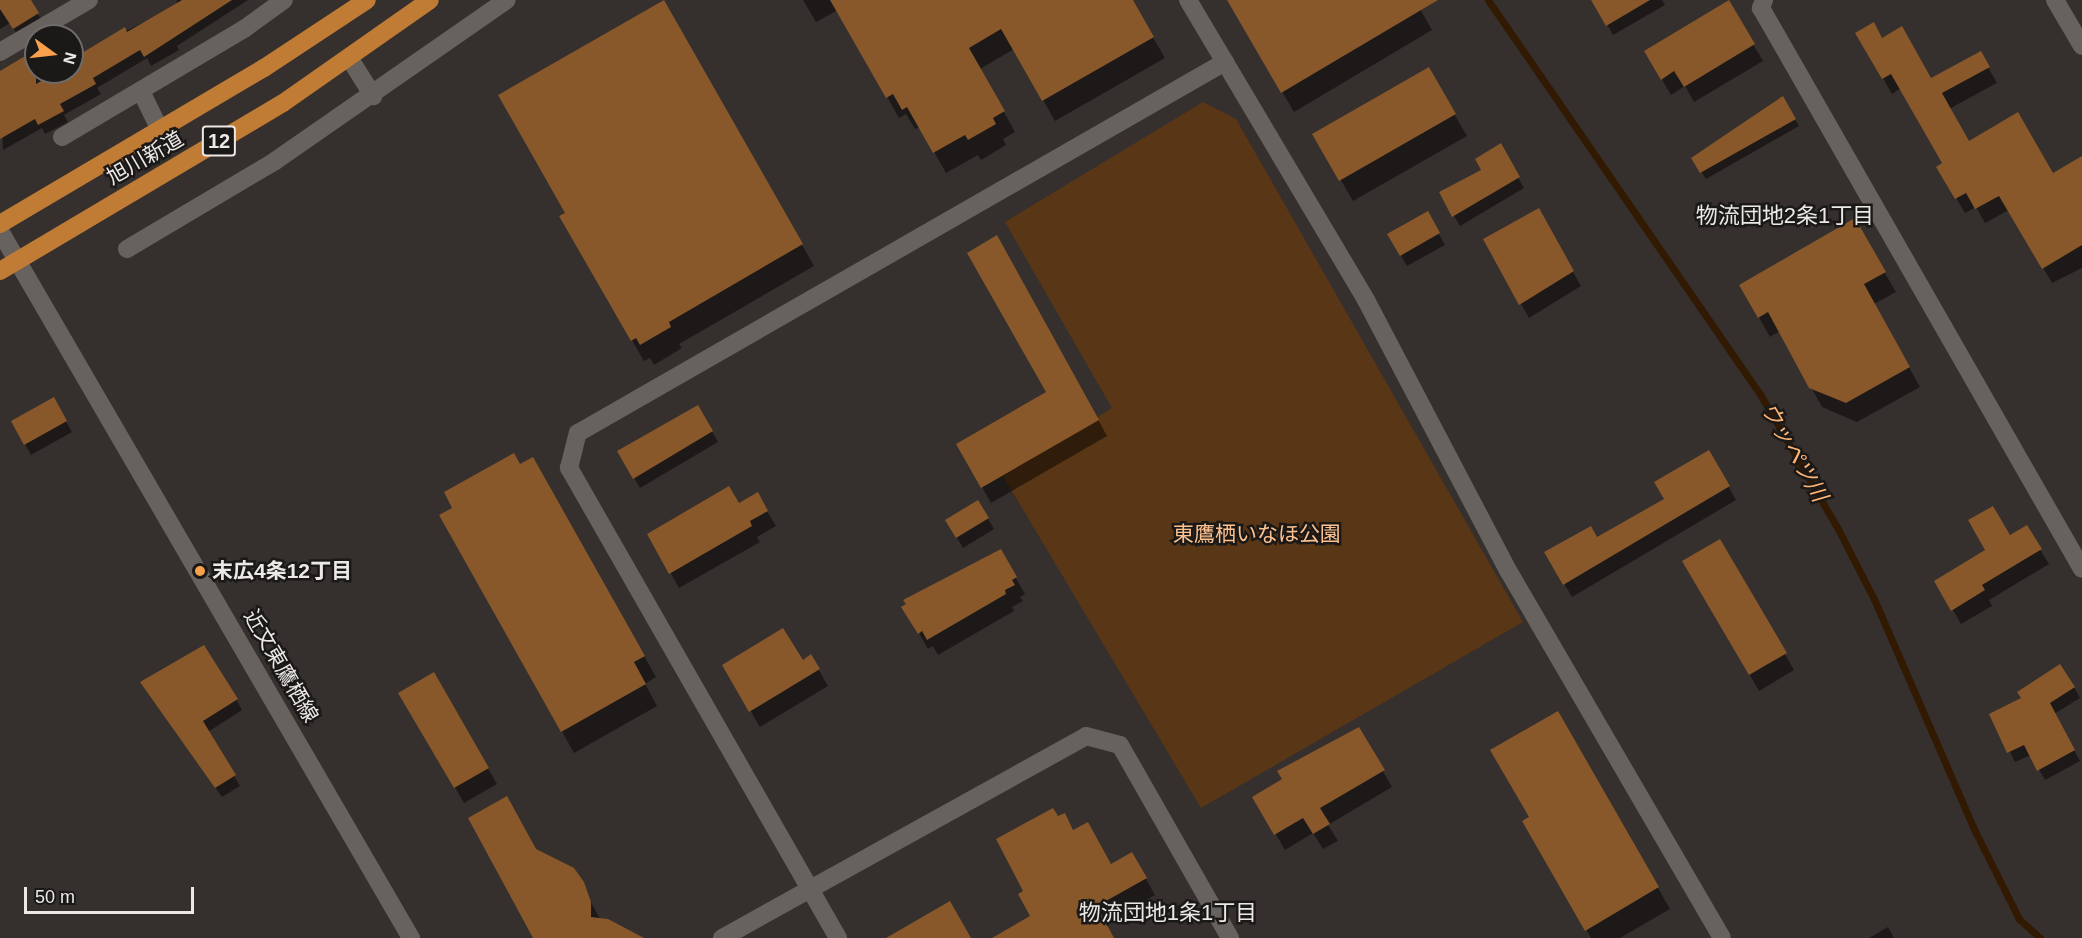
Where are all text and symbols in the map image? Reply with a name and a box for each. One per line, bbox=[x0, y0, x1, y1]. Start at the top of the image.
north arrow bbox=[24, 24, 84, 84]
text: N bbox=[60, 50, 80, 66]
road number: 12 bbox=[201, 124, 237, 158]
street label: 旭川新道 bbox=[102, 126, 188, 190]
district label: 物流団地2条1丁目 bbox=[1696, 203, 1874, 229]
water label: ウッペツ川 bbox=[1755, 398, 1833, 506]
park label: 東鷹栖いなほ公園 bbox=[1173, 521, 1341, 547]
place label: 末広4条12丁目 bbox=[212, 558, 352, 584]
marker: 末広4条12丁目 bbox=[193, 564, 207, 578]
street label: 近文東鷹栖線 bbox=[239, 605, 323, 727]
scale bar bbox=[27, 875, 196, 913]
text: 50 m bbox=[35, 887, 75, 907]
district label: 物流団地1条1丁目 bbox=[1079, 900, 1257, 926]

